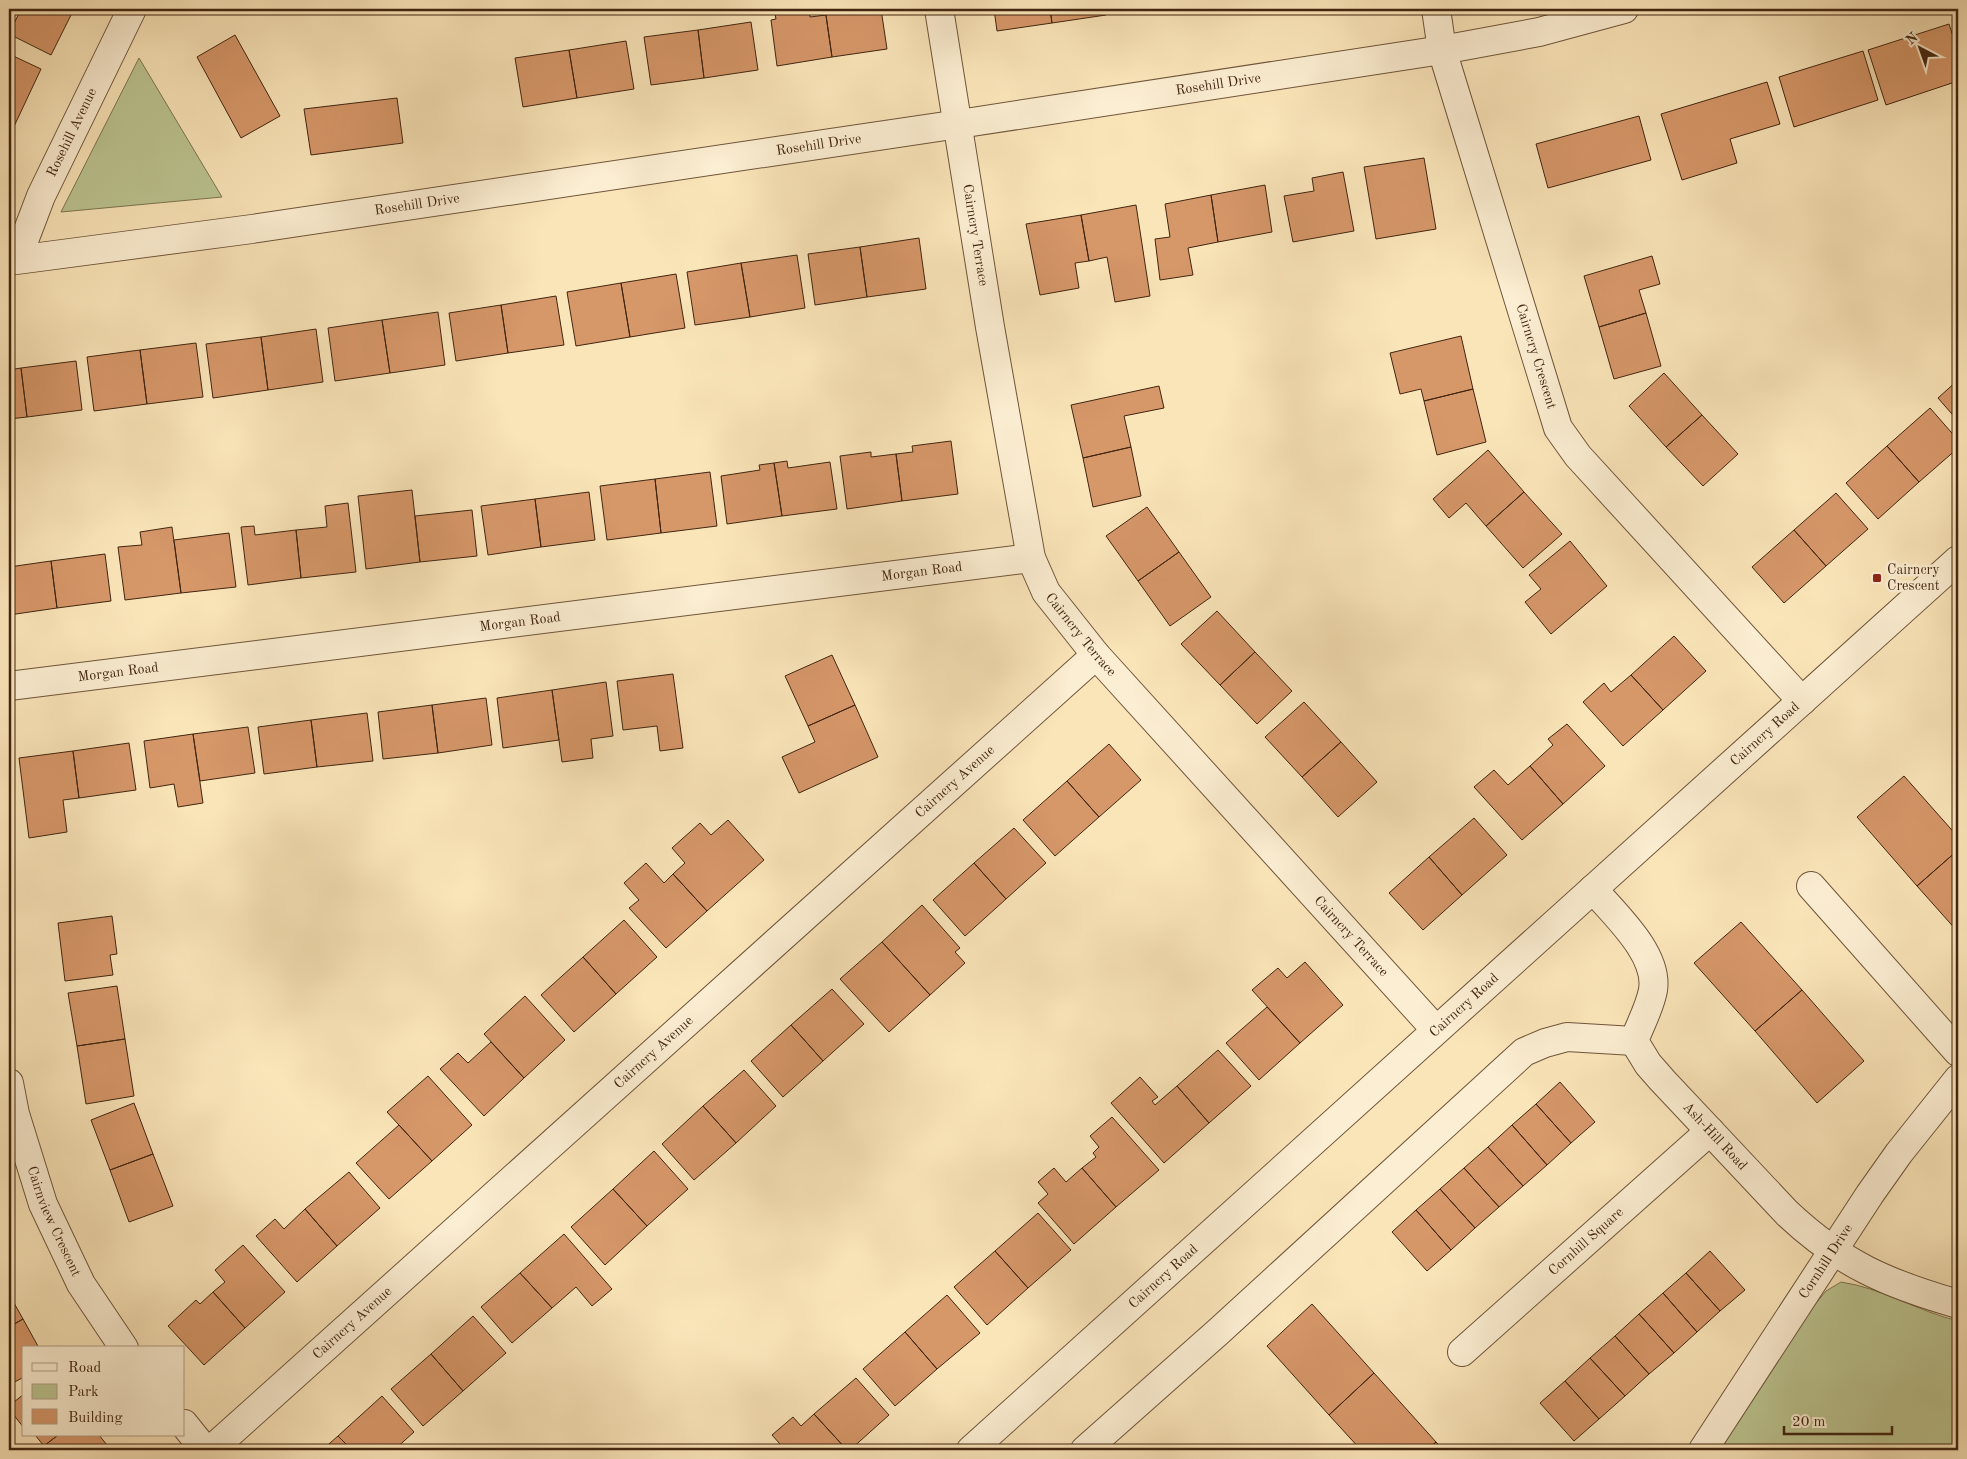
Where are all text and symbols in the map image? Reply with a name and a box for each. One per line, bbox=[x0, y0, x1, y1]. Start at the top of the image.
north arrow bbox=[1894, 22, 1944, 72]
text: N bbox=[1903, 30, 1921, 48]
street label: Rosehill Drive bbox=[1175, 71, 1262, 98]
street label: Rosehill Avenue bbox=[44, 86, 99, 179]
street label: Rosehill Drive bbox=[775, 132, 862, 158]
street label: Cairncry Terrace bbox=[960, 183, 990, 287]
street label: Rosehill Drive bbox=[373, 191, 461, 218]
street label: Cairncry Crescent bbox=[1513, 302, 1559, 411]
street label: Morgan Road bbox=[881, 560, 963, 584]
place label: Cairncry Crescent bbox=[1887, 563, 1940, 593]
marker: Cairncry Crescent bbox=[1871, 572, 1883, 584]
street label: Cairncry Terrace bbox=[1043, 590, 1119, 679]
street label: Morgan Road bbox=[479, 610, 561, 634]
street label: Morgan Road bbox=[77, 660, 160, 684]
street label: Cairncry Road bbox=[1728, 700, 1802, 769]
street label: Cairncry Avenue bbox=[913, 743, 997, 821]
street label: Cairncry Terrace bbox=[1311, 893, 1391, 979]
street label: Cairncry Road bbox=[1427, 971, 1501, 1040]
street label: Cairncry Avenue bbox=[611, 1013, 696, 1091]
street label: Ash-Hill Road bbox=[1680, 1100, 1750, 1173]
street label: Cairnview Crescent bbox=[25, 1165, 83, 1279]
street label: Cornhill Square bbox=[1546, 1205, 1626, 1278]
street label: Cornhill Drive bbox=[1797, 1222, 1855, 1301]
street label: Cairncry Road bbox=[1126, 1242, 1201, 1311]
street label: Cairncry Avenue bbox=[310, 1284, 395, 1362]
legend bbox=[22, 1346, 185, 1436]
text: Road bbox=[68, 1361, 102, 1376]
text: Park bbox=[68, 1385, 99, 1400]
scale bar bbox=[1784, 1404, 1892, 1436]
text: Building bbox=[68, 1411, 123, 1426]
text: 20 m bbox=[1792, 1415, 1826, 1430]

